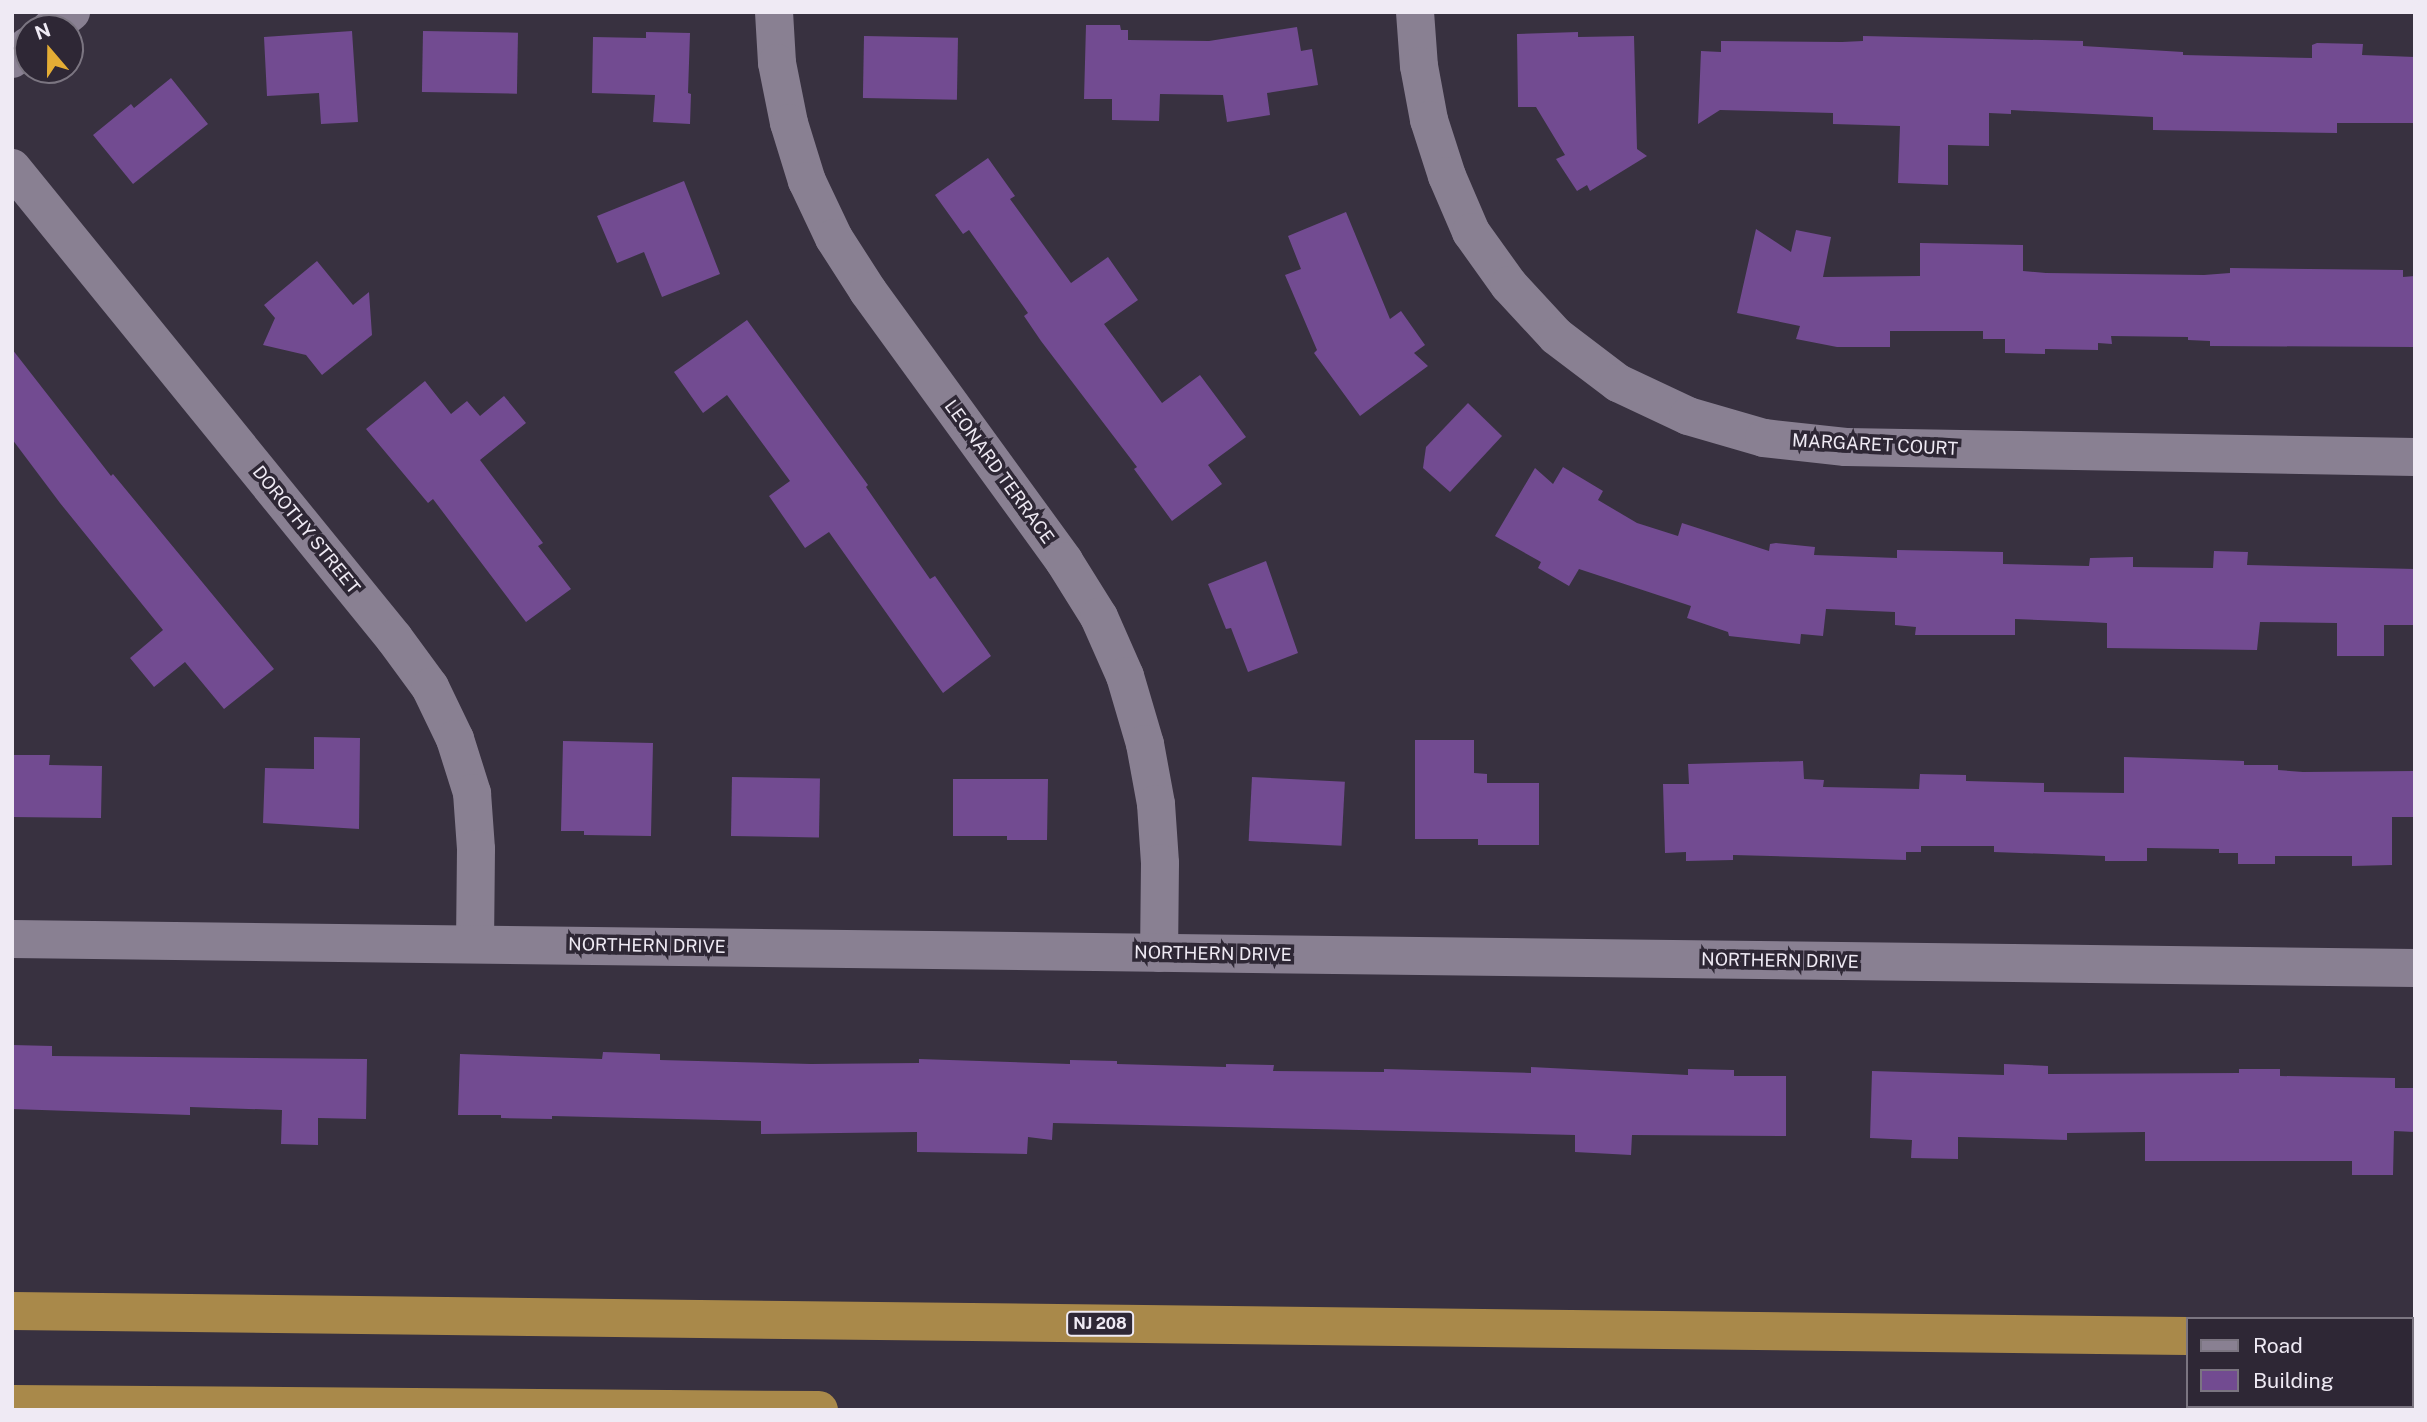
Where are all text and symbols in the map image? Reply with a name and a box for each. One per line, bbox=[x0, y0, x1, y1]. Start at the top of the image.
north arrow bbox=[14, 14, 84, 84]
text: N bbox=[32, 18, 53, 44]
street label: LEONARD TERRACE bbox=[940, 396, 1058, 548]
street label: MARGARET COURT bbox=[1792, 430, 1958, 460]
street label: DOROTHY STREET bbox=[248, 461, 364, 599]
street label: NORTHERN DRIVE bbox=[568, 934, 726, 958]
street label: NORTHERN DRIVE bbox=[1134, 942, 1292, 966]
street label: NORTHERN DRIVE bbox=[1701, 949, 1859, 973]
road number: NJ 208 bbox=[1065, 1312, 1135, 1336]
legend bbox=[2186, 1317, 2413, 1408]
text: Road bbox=[2253, 1333, 2303, 1358]
text: Building bbox=[2253, 1368, 2334, 1393]

